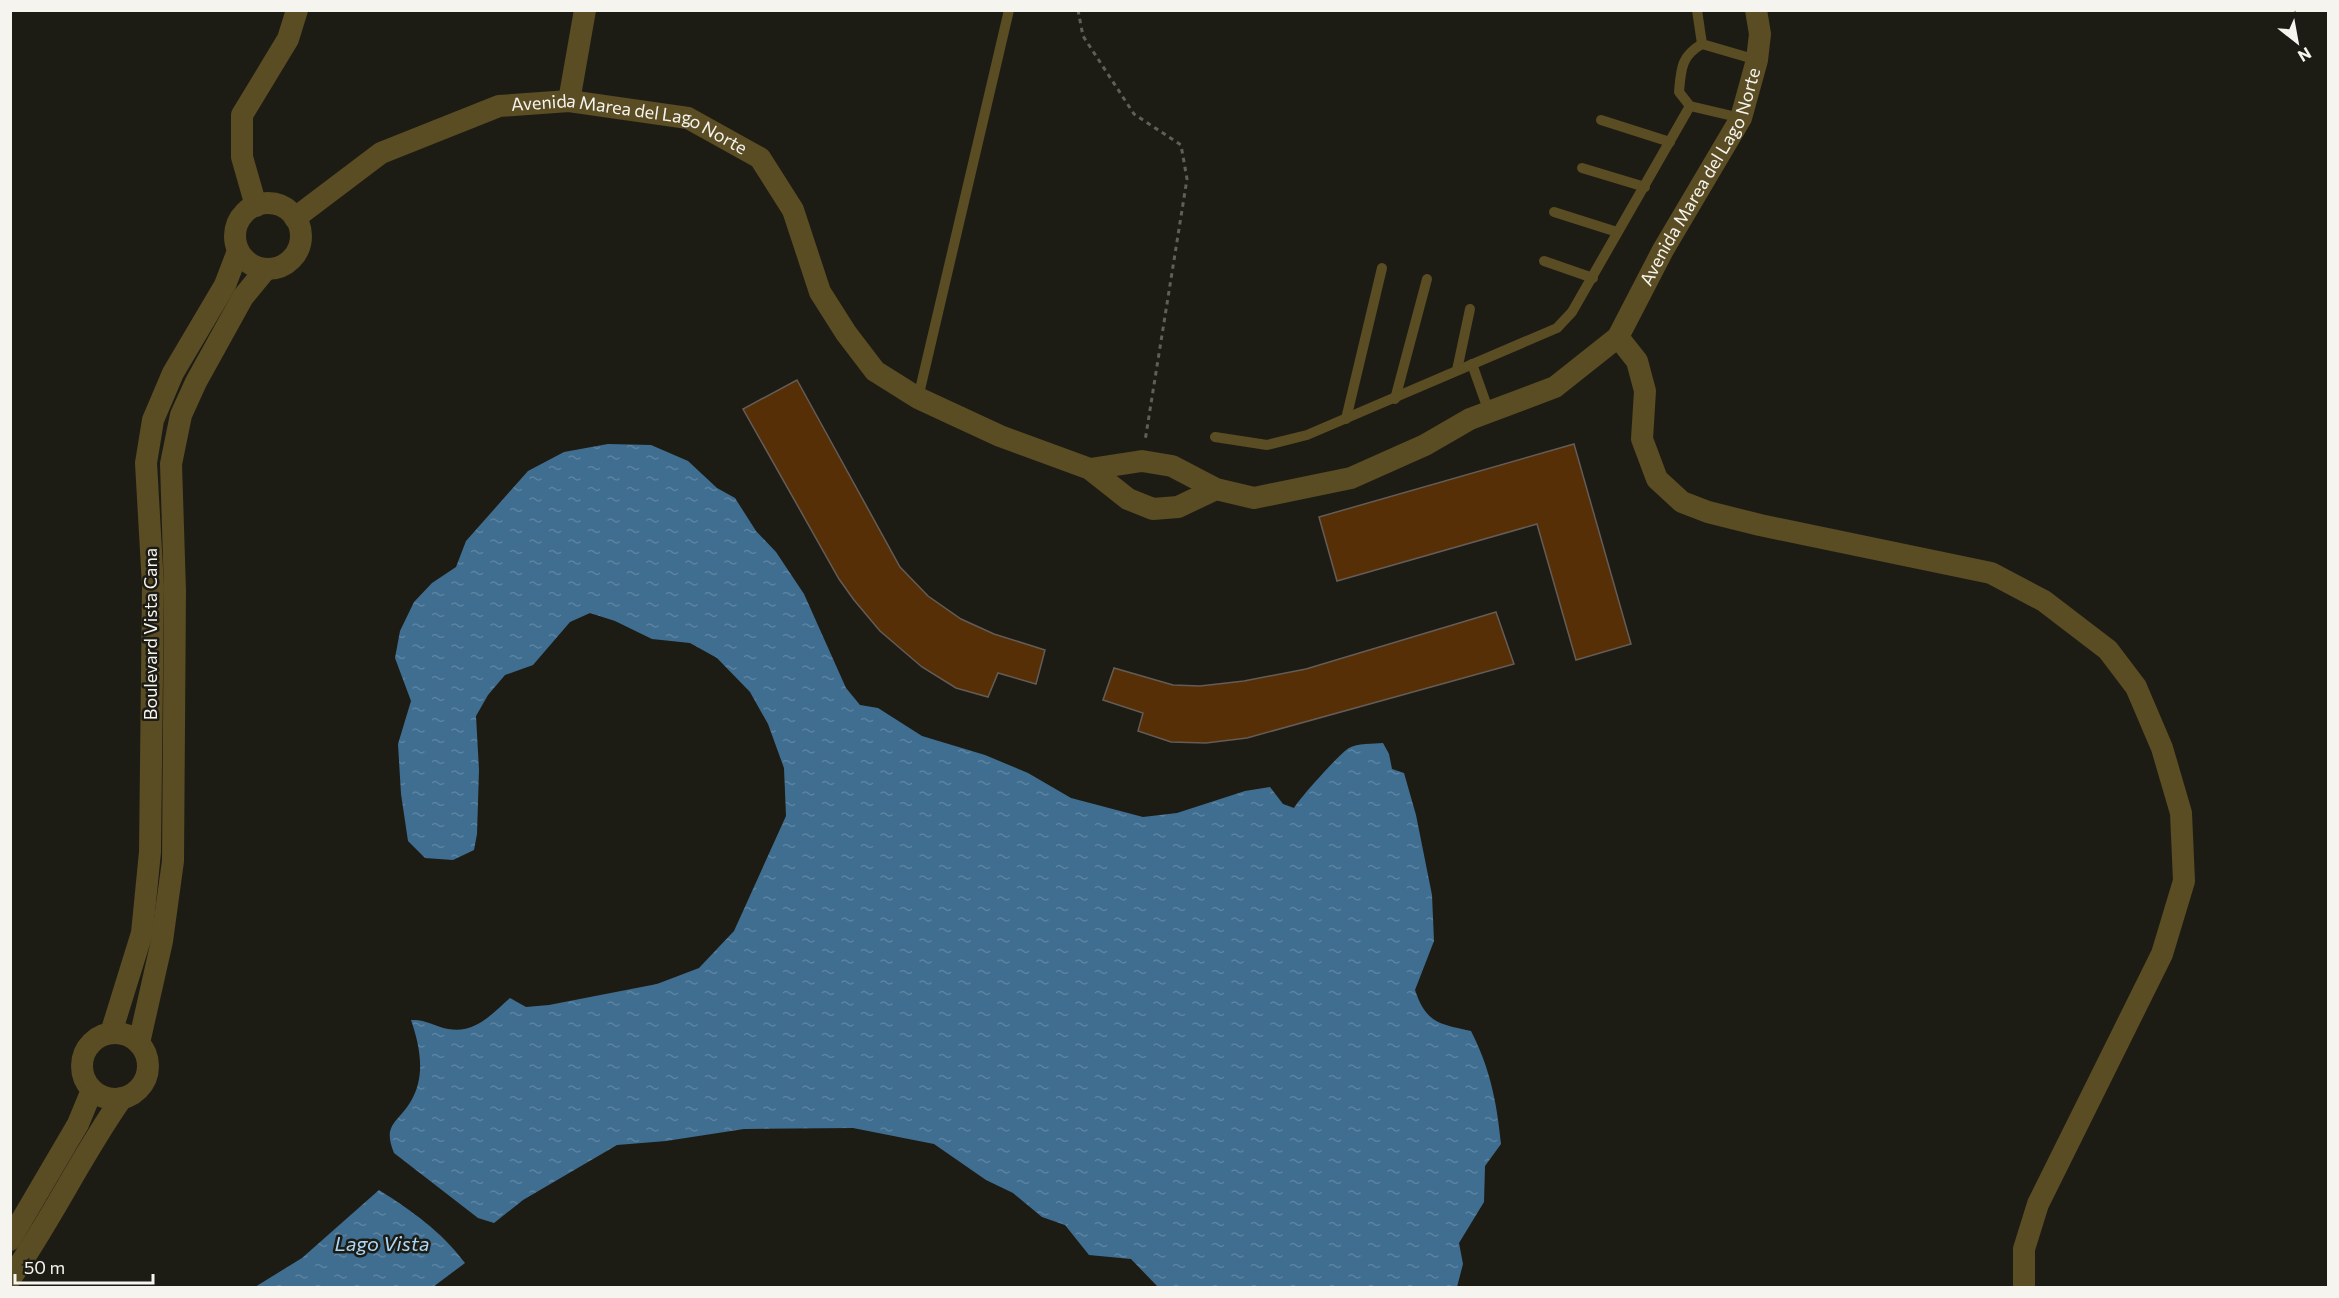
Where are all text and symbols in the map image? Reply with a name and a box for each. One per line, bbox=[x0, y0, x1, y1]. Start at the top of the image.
north arrow bbox=[2267, 12, 2327, 72]
text: N bbox=[2295, 44, 2315, 67]
street label: Avenida Marea del Lago Norte bbox=[1634, 65, 1764, 289]
street label: Avenida Marea del Lago Norte bbox=[510, 89, 751, 159]
street label: Boulevard Vista Cana bbox=[139, 548, 161, 720]
water label: Lago Vista bbox=[335, 1231, 429, 1255]
scale bar bbox=[15, 1247, 153, 1285]
text: 50 m bbox=[24, 1256, 65, 1278]

